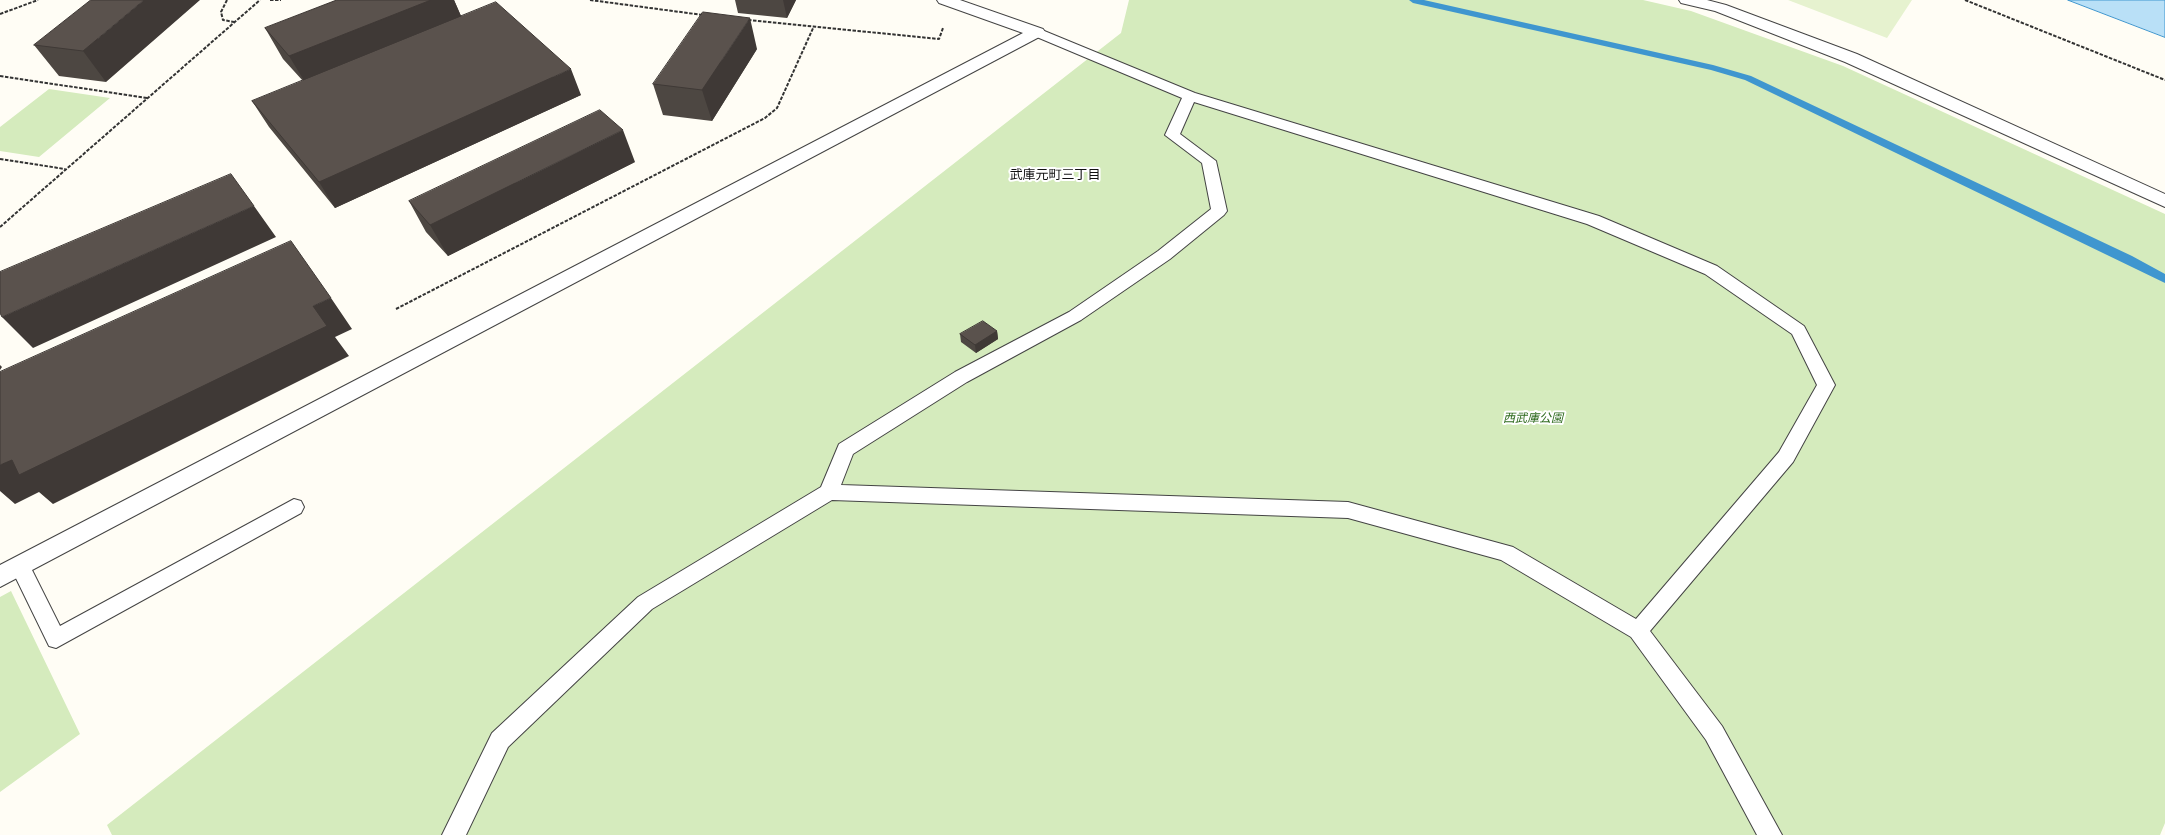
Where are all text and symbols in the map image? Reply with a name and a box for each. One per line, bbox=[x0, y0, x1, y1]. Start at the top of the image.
district label: 武庫元町三丁目 bbox=[1010, 166, 1100, 182]
park label: 西武庫公園 bbox=[1503, 410, 1563, 424]

